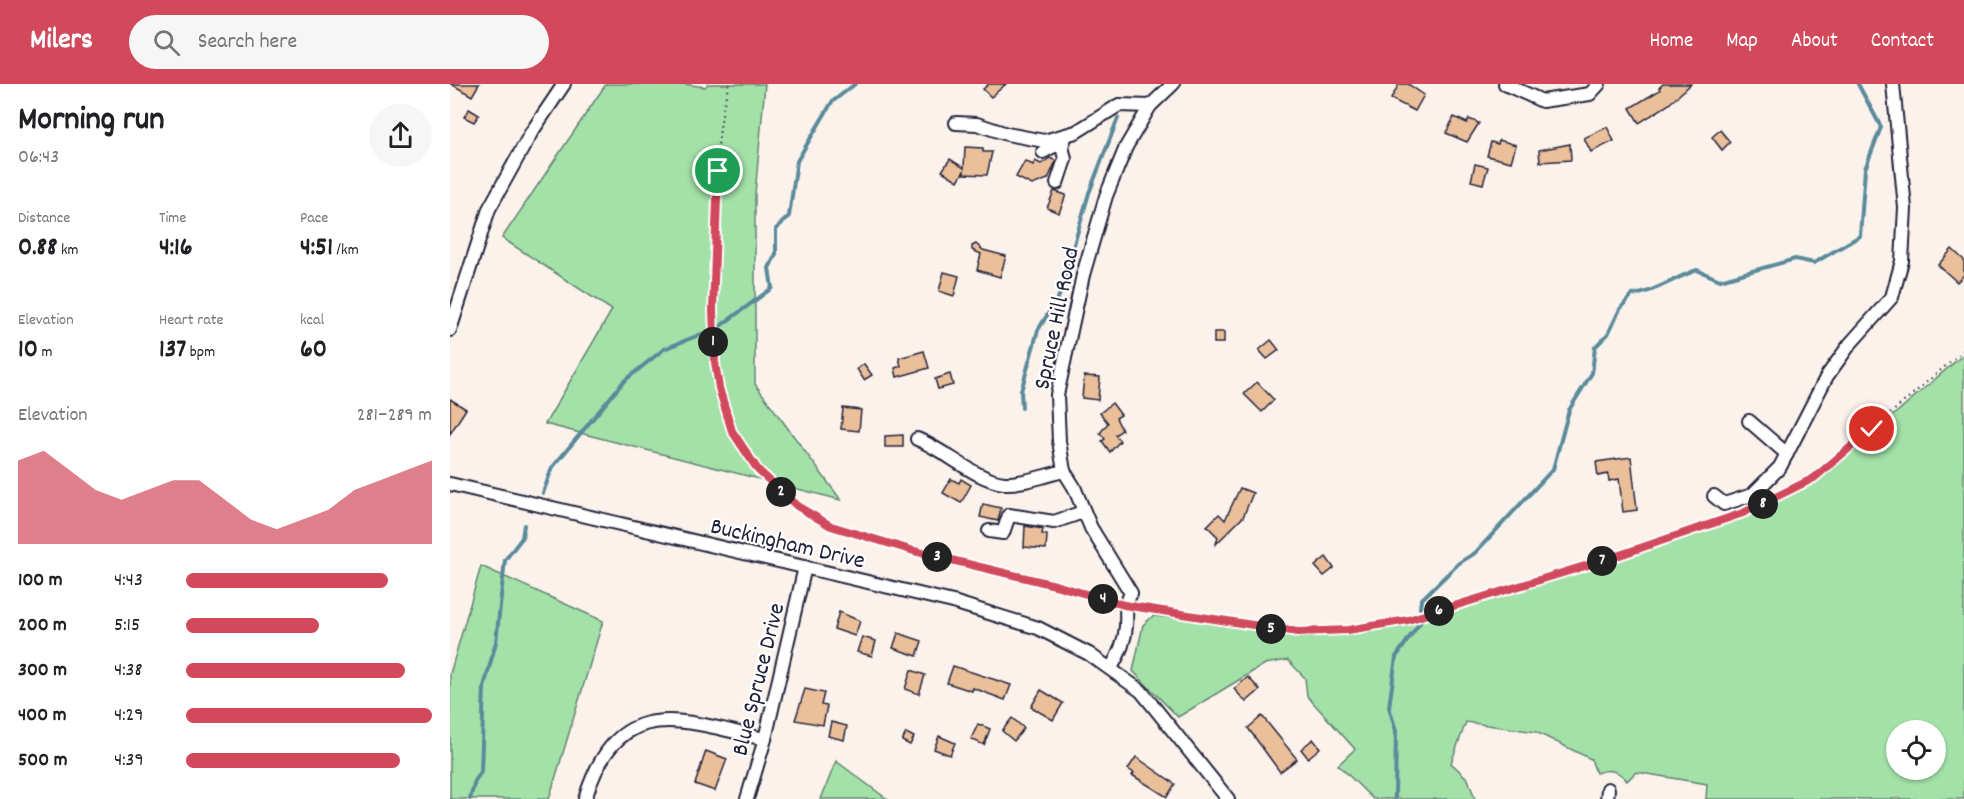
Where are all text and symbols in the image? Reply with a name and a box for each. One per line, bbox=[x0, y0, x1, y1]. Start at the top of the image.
search box bbox=[129, 15, 549, 69]
text: Milers bbox=[30, 22, 93, 62]
icon: search bbox=[150, 26, 183, 59]
text: Search here bbox=[198, 27, 297, 58]
text: Home bbox=[1649, 27, 1693, 57]
text: Map bbox=[1726, 27, 1758, 57]
text: About bbox=[1791, 27, 1838, 57]
text: Contact bbox=[1871, 27, 1934, 57]
text: Morning run bbox=[18, 98, 165, 145]
button: share bbox=[369, 104, 432, 167]
text: 06:43 bbox=[18, 144, 59, 172]
pin bbox=[692, 145, 743, 196]
icon: arrive bbox=[701, 154, 734, 187]
text: Distance bbox=[18, 207, 70, 230]
text: Time bbox=[159, 207, 186, 230]
text: Pace bbox=[300, 207, 328, 230]
text: 0.88 bbox=[18, 230, 57, 267]
text: 4:16 bbox=[159, 230, 193, 267]
text: 4:51 bbox=[300, 230, 333, 267]
text: km bbox=[57, 239, 79, 262]
text: /km bbox=[333, 239, 359, 262]
street label: Spruce Hill Road bbox=[1026, 244, 1090, 393]
text: Elevation bbox=[18, 309, 74, 332]
text: Heart rate bbox=[159, 309, 224, 332]
text: kcal bbox=[300, 309, 324, 332]
pin: 1 bbox=[698, 327, 728, 357]
text: 1 bbox=[711, 330, 715, 353]
text: 10 bbox=[18, 332, 38, 369]
text: 137 bbox=[159, 332, 186, 369]
text: 60 bbox=[300, 332, 327, 369]
text: m bbox=[38, 341, 53, 364]
text: bpm bbox=[186, 341, 215, 364]
text: Elevation bbox=[18, 402, 88, 430]
text: 281–289 m bbox=[357, 402, 432, 430]
pin bbox=[1846, 403, 1897, 454]
icon: check bbox=[1855, 412, 1888, 445]
pin: 2 bbox=[766, 477, 796, 507]
text: 2 bbox=[778, 480, 785, 503]
pin: 8 bbox=[1748, 489, 1778, 519]
text: 8 bbox=[1760, 492, 1766, 515]
street label: Buckingham Drive bbox=[707, 511, 868, 579]
pin: 3 bbox=[922, 542, 952, 572]
text: 3 bbox=[933, 545, 941, 568]
pin: 7 bbox=[1587, 546, 1617, 576]
text: 7 bbox=[1599, 549, 1605, 572]
text: 100 m bbox=[18, 567, 63, 595]
text: 4:43 bbox=[114, 567, 143, 595]
pin: 4 bbox=[1088, 584, 1118, 614]
text: 4 bbox=[1100, 587, 1106, 610]
pin: 6 bbox=[1424, 596, 1454, 626]
text: 6 bbox=[1435, 599, 1443, 622]
street label: Blue Spruce Drive bbox=[725, 600, 795, 760]
text: 200 m bbox=[18, 612, 67, 640]
text: 5:15 bbox=[114, 612, 140, 640]
pin: 5 bbox=[1256, 614, 1286, 644]
text: 5 bbox=[1267, 617, 1275, 640]
text: 300 m bbox=[18, 657, 67, 685]
text: 4:38 bbox=[114, 657, 143, 685]
text: 400 m bbox=[18, 702, 66, 730]
text: 4:29 bbox=[114, 702, 144, 730]
map controls bbox=[1886, 720, 1946, 780]
button: locate bbox=[1886, 720, 1946, 780]
text: 500 m bbox=[18, 747, 67, 775]
text: 4:39 bbox=[114, 747, 144, 775]

